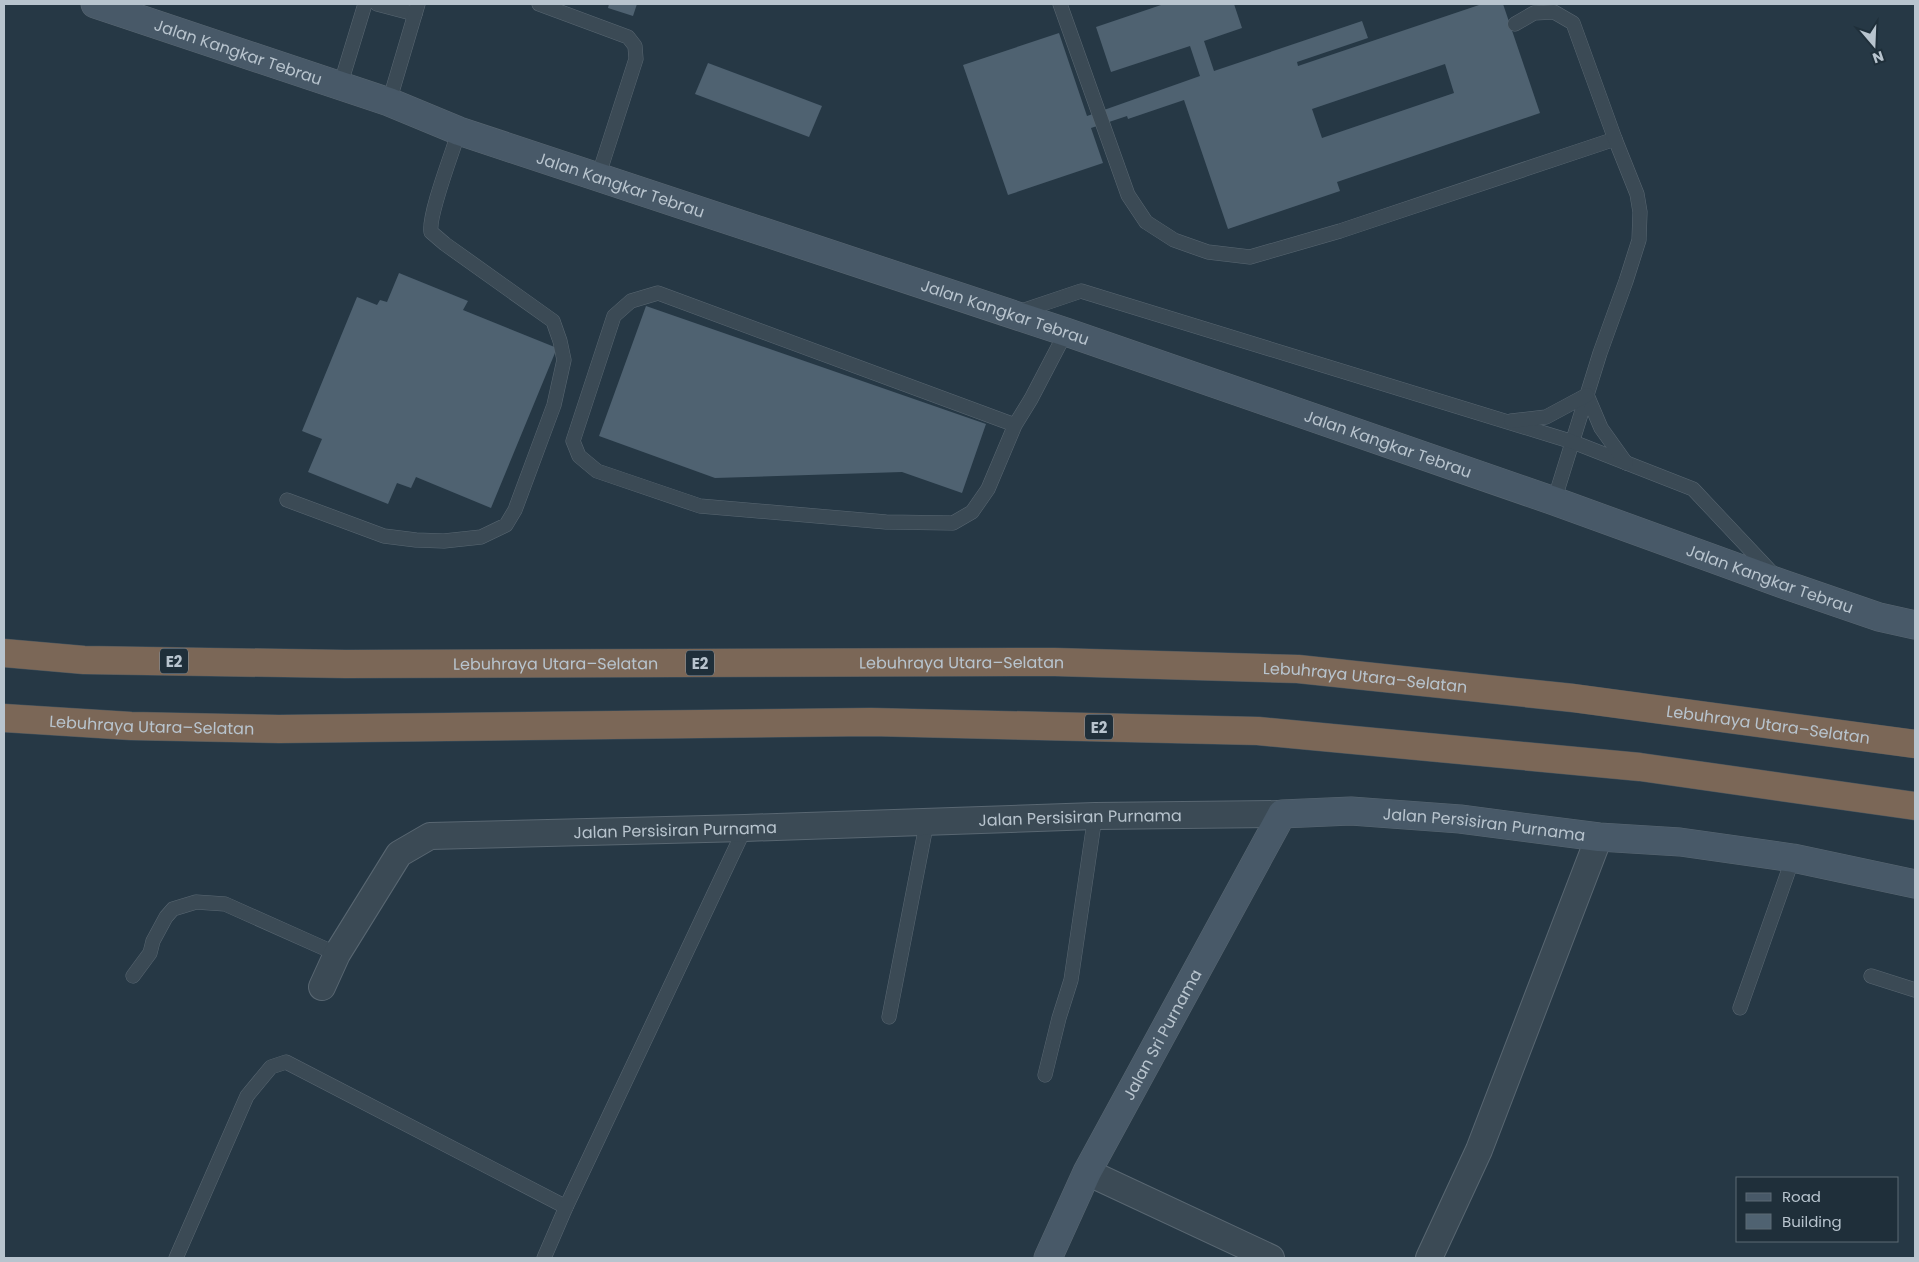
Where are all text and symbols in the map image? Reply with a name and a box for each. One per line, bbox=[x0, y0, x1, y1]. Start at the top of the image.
street label: Jalan Kangkar Tebrau bbox=[151, 13, 325, 90]
north arrow bbox=[1849, 20, 1899, 70]
text: N bbox=[1870, 46, 1886, 68]
street label: Jalan Kangkar Tebrau bbox=[534, 146, 708, 223]
street label: Jalan Kangkar Tebrau bbox=[918, 273, 1092, 351]
street label: Jalan Kangkar Tebrau bbox=[1301, 404, 1475, 483]
street label: Jalan Kangkar Tebrau bbox=[1683, 538, 1857, 619]
road number: E2 bbox=[160, 648, 188, 674]
road number: E2 bbox=[686, 650, 714, 676]
street label: Lebuhraya Utara–Selatan bbox=[859, 650, 1065, 674]
street label: Lebuhraya Utara–Selatan bbox=[453, 652, 658, 675]
street label: Lebuhraya Utara–Selatan bbox=[1263, 656, 1468, 698]
street label: Lebuhraya Utara–Selatan bbox=[1665, 699, 1871, 749]
street label: Lebuhraya Utara–Selatan bbox=[49, 709, 255, 740]
road number: E2 bbox=[1085, 714, 1113, 740]
street label: Jalan Persisiran Purnama bbox=[1382, 802, 1587, 847]
street label: Jalan Persisiran Purnama bbox=[978, 804, 1182, 831]
street label: Jalan Persisiran Purnama bbox=[573, 815, 777, 844]
street label: Jalan Sri Purnama bbox=[1117, 965, 1207, 1104]
legend bbox=[1736, 1177, 1899, 1242]
text: Road bbox=[1782, 1186, 1821, 1207]
text: Building bbox=[1782, 1211, 1842, 1232]

